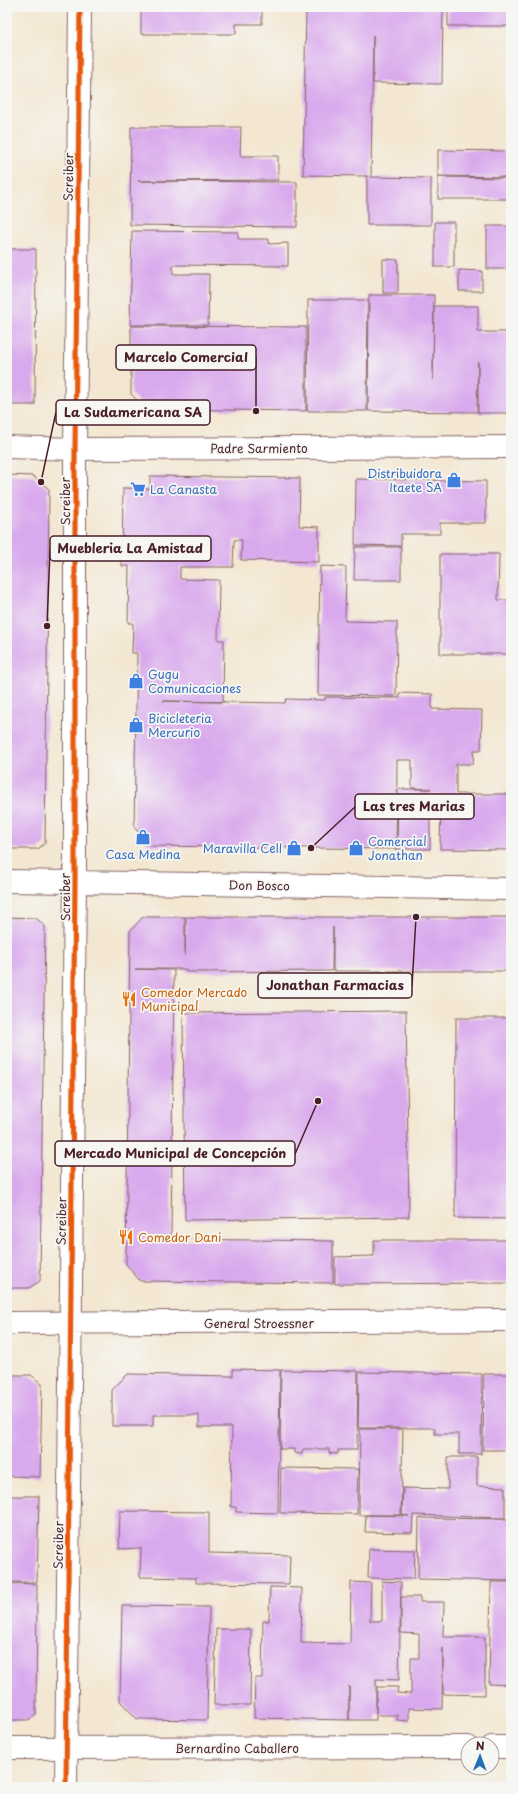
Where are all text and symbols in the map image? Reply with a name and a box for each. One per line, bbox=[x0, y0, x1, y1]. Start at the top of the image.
street label: Screiber bbox=[59, 152, 77, 201]
callout: Marcelo Comercial bbox=[116, 345, 256, 370]
text: Marcelo Comercial bbox=[124, 347, 248, 366]
callout: La Sudamericana SA bbox=[56, 400, 210, 425]
text: La Sudamericana SA bbox=[64, 402, 202, 421]
street label: Padre Sarmiento bbox=[210, 439, 308, 457]
place label: Distribuidora Itaete SA bbox=[367, 464, 443, 496]
shop icon: Distribuidora Itaete SA bbox=[445, 471, 463, 489]
street label: Screiber bbox=[56, 476, 74, 525]
supermarket icon: La Canasta bbox=[129, 480, 147, 498]
place label: La Canasta bbox=[150, 480, 218, 498]
callout: Muebleria La Amistad bbox=[50, 536, 211, 561]
text: Muebleria La Amistad bbox=[57, 538, 203, 557]
place label: Gugu Comunicaciones bbox=[148, 665, 242, 697]
shop icon: Gugu Comunicaciones bbox=[127, 672, 145, 690]
place label: Bicicleteria Mercurio bbox=[148, 709, 212, 741]
shop icon: Bicicleteria Mercurio bbox=[127, 716, 145, 734]
callout: Las tres Marias bbox=[355, 794, 474, 819]
text: Las tres Marias bbox=[363, 796, 465, 815]
shop icon: Casa Medina bbox=[134, 828, 152, 846]
place label: Comercial Jonathan bbox=[368, 832, 427, 864]
place label: Maravilla Cell bbox=[203, 839, 282, 857]
shop icon: Maravilla Cell bbox=[285, 839, 303, 857]
shop icon: Comercial Jonathan bbox=[347, 839, 365, 857]
place label: Casa Medina bbox=[105, 845, 181, 863]
street label: Screiber bbox=[56, 872, 74, 921]
street label: Don Bosco bbox=[228, 875, 290, 895]
callout: Jonathan Farmacias bbox=[258, 973, 412, 998]
text: Jonathan Farmacias bbox=[266, 975, 404, 994]
place label: Comedor Mercado Municipal bbox=[141, 983, 247, 1015]
restaurant icon: Comedor Mercado Municipal bbox=[120, 990, 138, 1008]
callout: Mercado Municipal de Concepción bbox=[55, 1141, 295, 1166]
text: Mercado Municipal de Concepción bbox=[64, 1143, 286, 1162]
street label: Screiber bbox=[52, 1196, 70, 1245]
restaurant icon: Comedor Dani bbox=[117, 1228, 135, 1246]
place label: Comedor Dani bbox=[138, 1228, 222, 1246]
street label: General Stroessner bbox=[204, 1314, 315, 1332]
street label: Screiber bbox=[49, 1520, 67, 1569]
north arrow bbox=[460, 1736, 500, 1776]
text: N bbox=[476, 1737, 485, 1754]
street label: Bernardino Caballero bbox=[175, 1739, 299, 1757]

